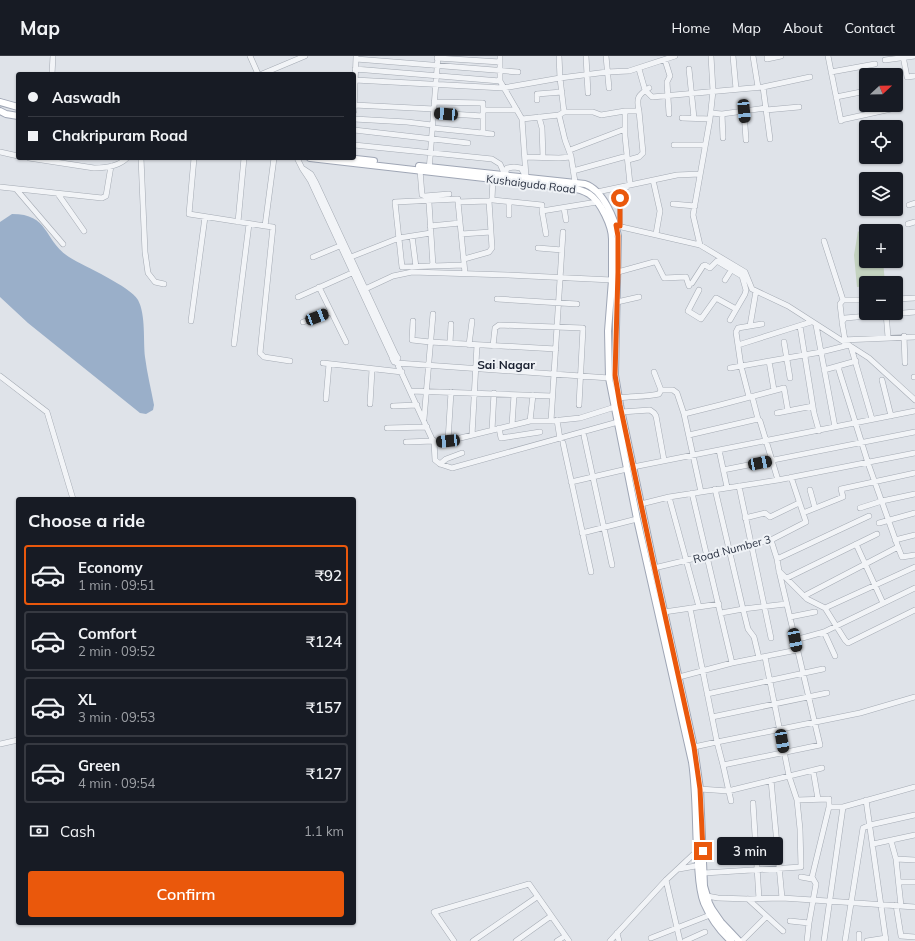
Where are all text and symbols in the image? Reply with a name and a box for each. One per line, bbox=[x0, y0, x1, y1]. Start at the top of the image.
text: Map bbox=[20, 16, 60, 40]
text: Home bbox=[671, 19, 710, 37]
text: Map bbox=[732, 19, 761, 37]
text: About bbox=[783, 19, 823, 37]
text: Contact bbox=[845, 19, 895, 37]
north arrow bbox=[859, 68, 903, 112]
map controls bbox=[859, 68, 903, 320]
text: Aaswadh bbox=[52, 88, 121, 107]
car bbox=[737, 99, 751, 123]
car bbox=[434, 107, 458, 121]
button: locate bbox=[859, 120, 903, 164]
text: Chakripuram Road bbox=[52, 126, 187, 145]
street label: Kushaiguda Road bbox=[485, 172, 577, 196]
button: layers bbox=[859, 172, 903, 216]
route start bbox=[611, 189, 629, 207]
button: + bbox=[859, 224, 903, 268]
button: − bbox=[859, 276, 903, 320]
car bbox=[304, 307, 330, 327]
district label: Sai Nagar bbox=[477, 357, 535, 372]
car bbox=[435, 434, 461, 448]
car bbox=[747, 455, 773, 471]
text: Choose a ride bbox=[28, 509, 145, 532]
street label: Road Number 3 bbox=[691, 532, 773, 566]
icon: car bbox=[30, 557, 66, 593]
text: Economy bbox=[78, 558, 143, 577]
text: ₹92 bbox=[315, 566, 342, 585]
text: 1 min · 09:51 bbox=[78, 577, 155, 593]
icon: car bbox=[30, 623, 66, 659]
text: Comfort bbox=[78, 624, 136, 643]
car bbox=[787, 627, 803, 653]
text: ₹124 bbox=[306, 632, 342, 651]
text: 2 min · 09:52 bbox=[78, 643, 155, 659]
icon: car bbox=[30, 689, 66, 725]
text: XL bbox=[78, 690, 96, 709]
text: ₹157 bbox=[306, 698, 342, 717]
text: 3 min · 09:53 bbox=[78, 709, 155, 725]
car bbox=[774, 728, 790, 754]
icon: car bbox=[30, 755, 66, 791]
text: Green bbox=[78, 756, 120, 775]
text: ₹127 bbox=[306, 764, 342, 783]
text: 4 min · 09:54 bbox=[78, 775, 155, 791]
icon: cash bbox=[28, 820, 50, 842]
text: Cash bbox=[60, 822, 95, 841]
text: 1.1 km bbox=[304, 823, 344, 839]
callout: 3 min bbox=[717, 837, 783, 865]
route end bbox=[694, 842, 712, 860]
text: 3 min bbox=[733, 843, 767, 859]
button: Confirm bbox=[28, 871, 344, 917]

